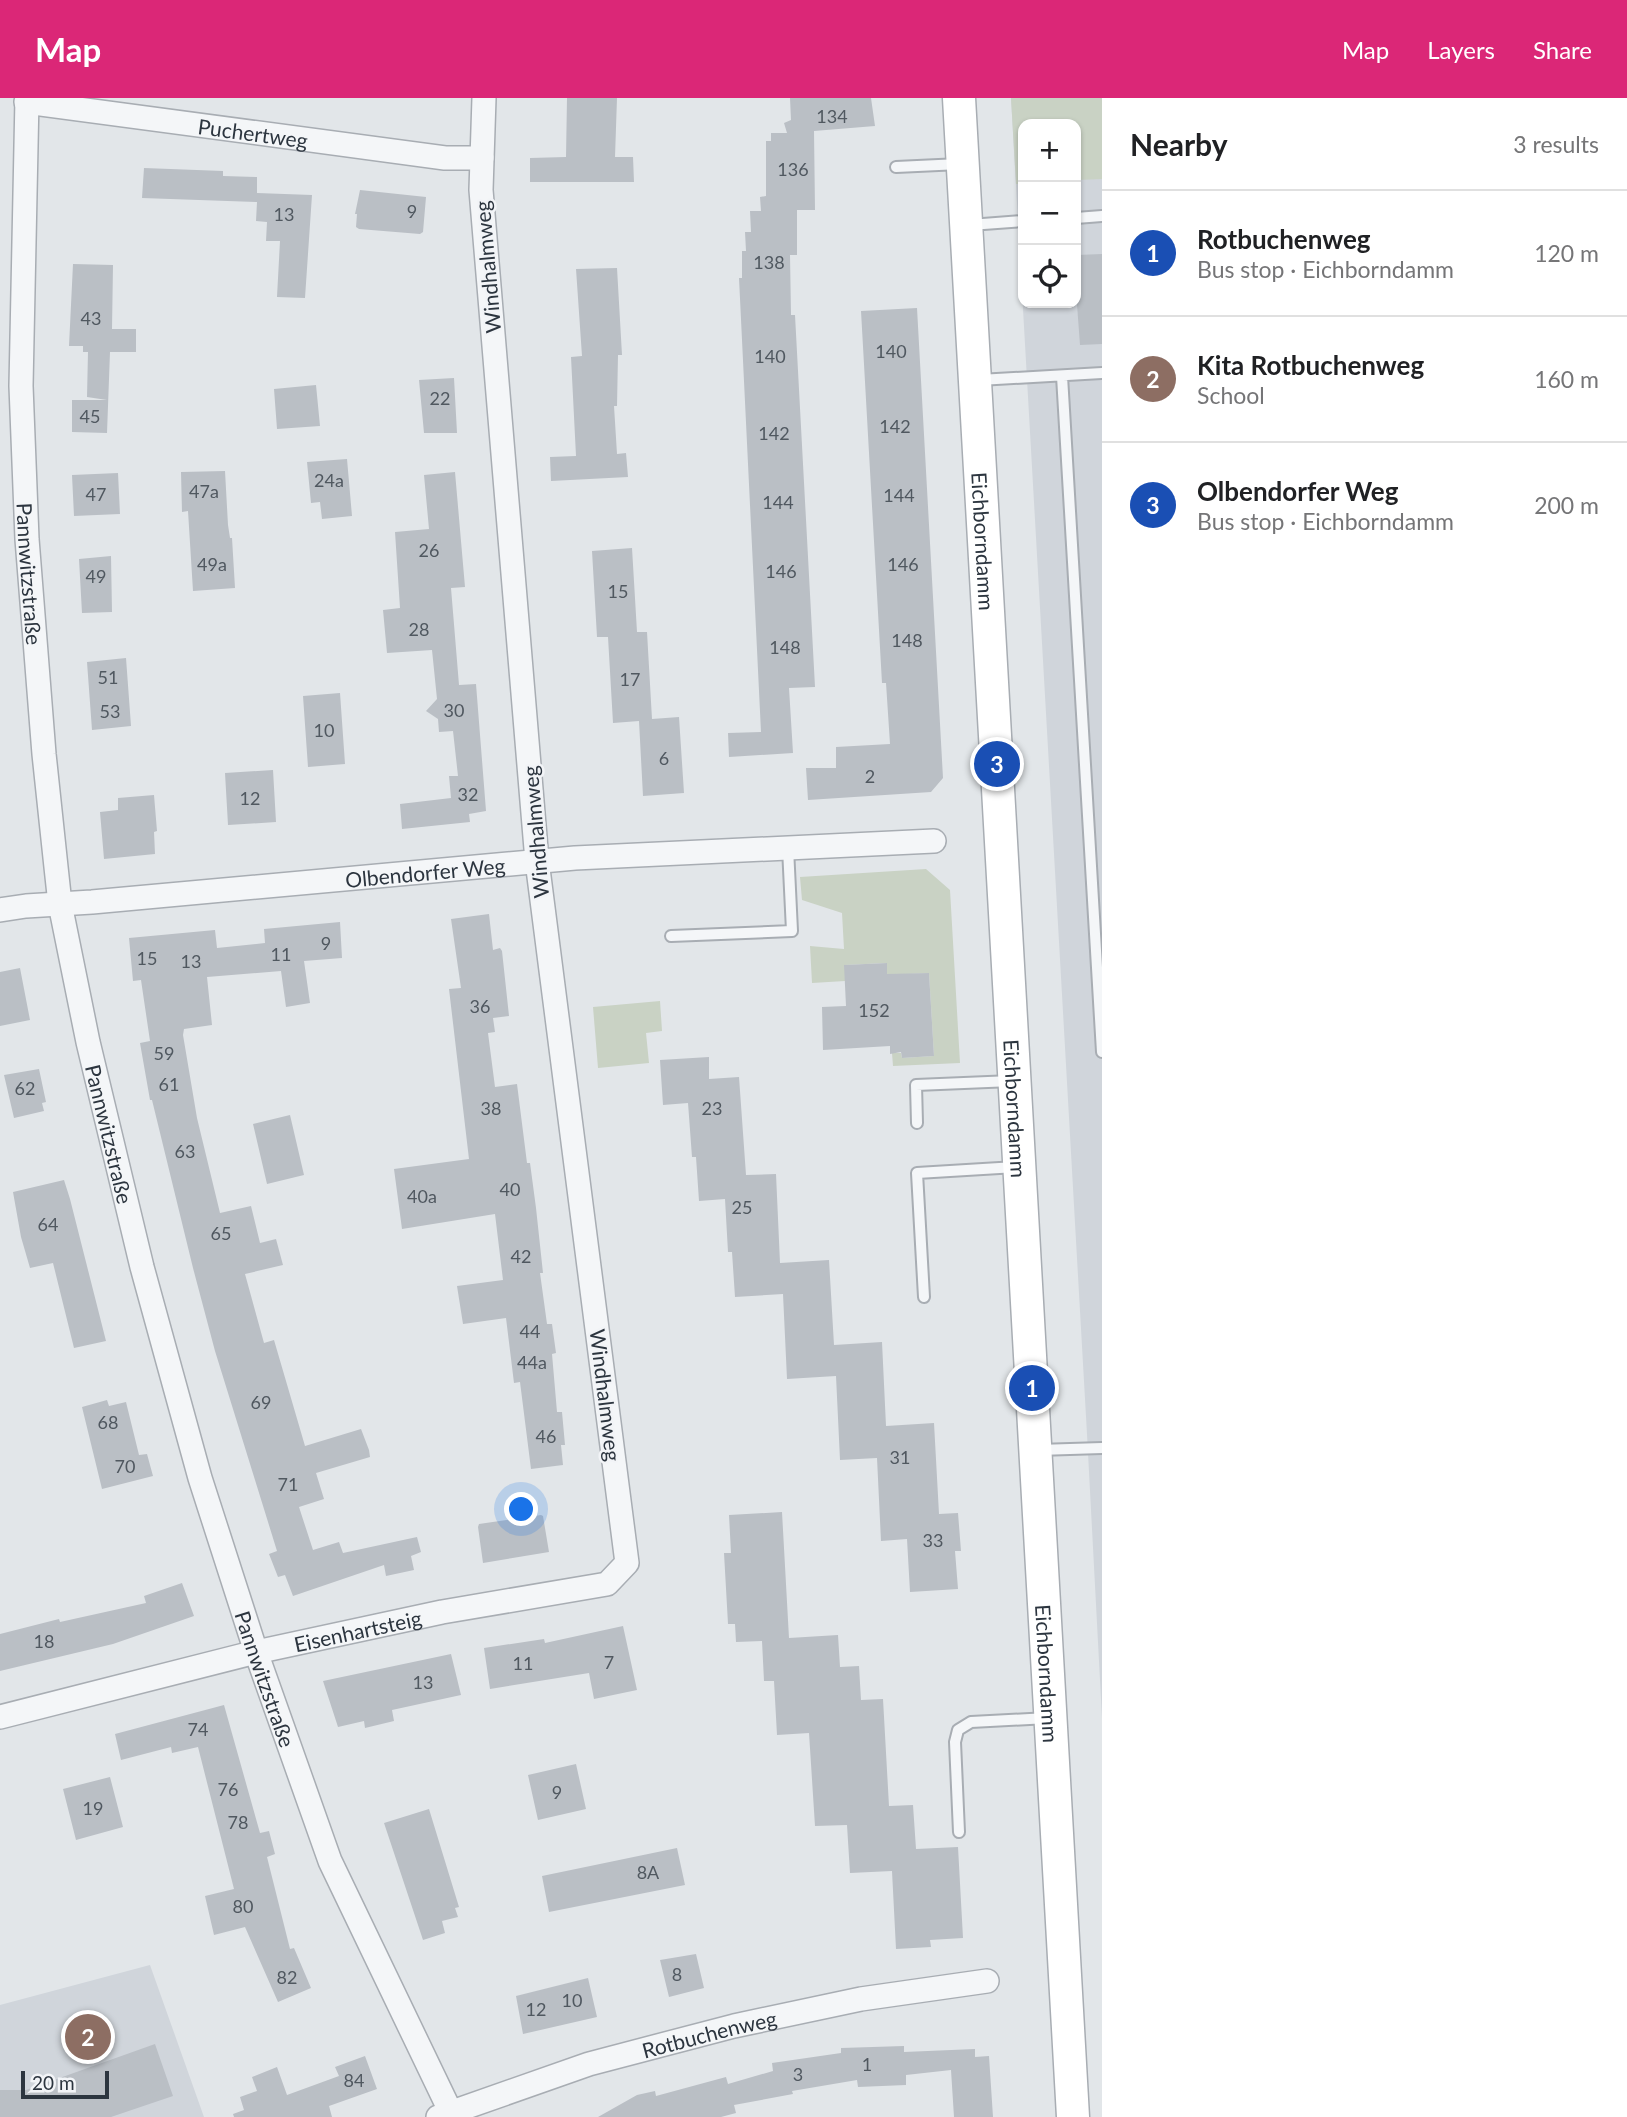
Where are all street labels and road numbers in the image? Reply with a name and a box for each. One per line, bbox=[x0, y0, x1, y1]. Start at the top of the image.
street label: Puchertweg bbox=[196, 113, 310, 152]
street label: Windhalmweg bbox=[469, 200, 505, 334]
street label: Eichborndamm bbox=[968, 471, 1000, 611]
street label: Pannwitzstraße bbox=[13, 502, 48, 646]
street label: Windhalmweg bbox=[517, 765, 553, 899]
street label: Olbendorfer Weg bbox=[344, 852, 506, 891]
street label: Eichborndamm bbox=[1000, 1038, 1032, 1178]
street label: Pannwitzstraße bbox=[81, 1062, 139, 1206]
street label: Windhalmweg bbox=[585, 1328, 627, 1463]
street label: Eisenhartsteig bbox=[291, 1604, 424, 1656]
street label: Eichborndamm bbox=[1032, 1604, 1064, 1743]
street label: Pannwitzstraße bbox=[231, 1607, 301, 1750]
street label: Rotbuchenweg bbox=[639, 2005, 779, 2062]

